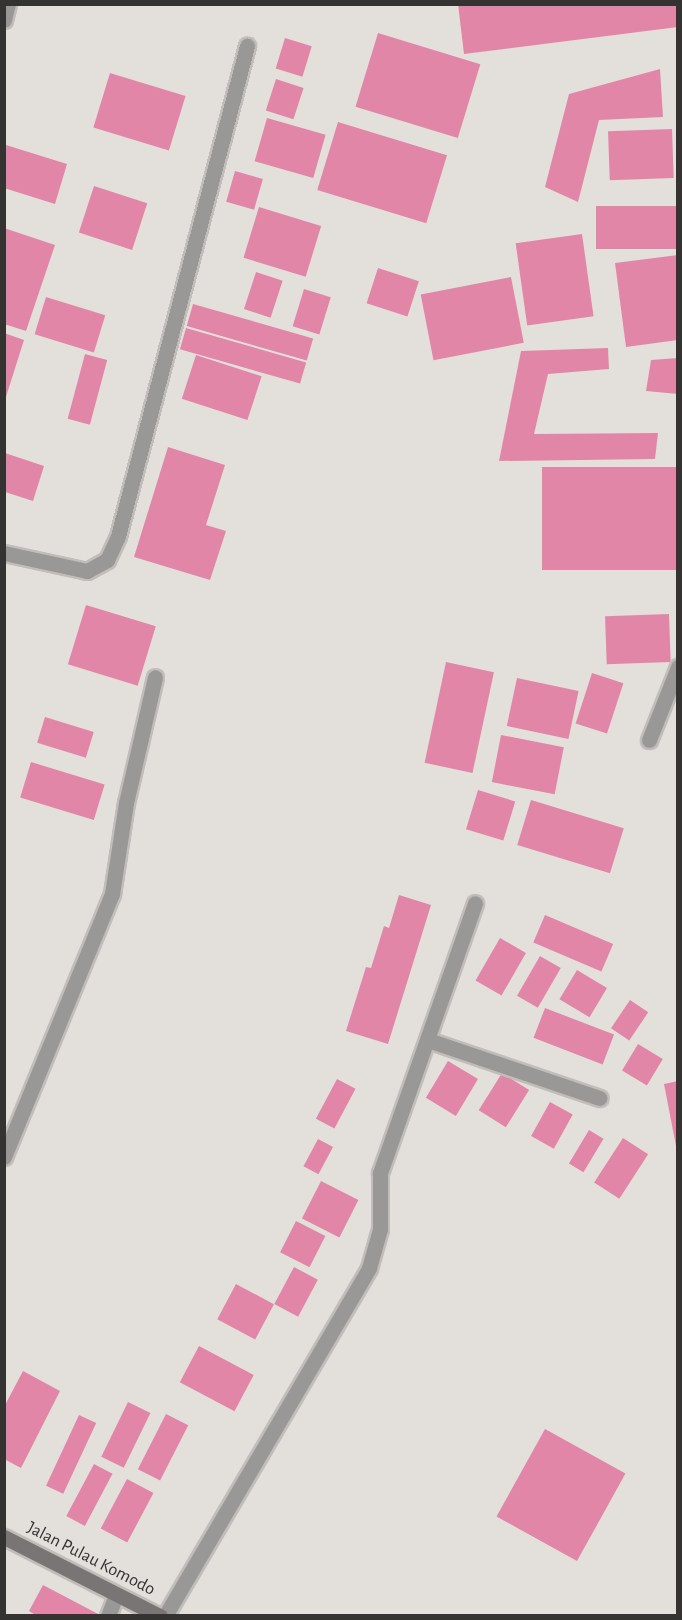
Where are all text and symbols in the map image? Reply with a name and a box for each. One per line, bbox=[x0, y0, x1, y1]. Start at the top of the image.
street label: Jalan Pulau Komodo bbox=[23, 1517, 159, 1601]

